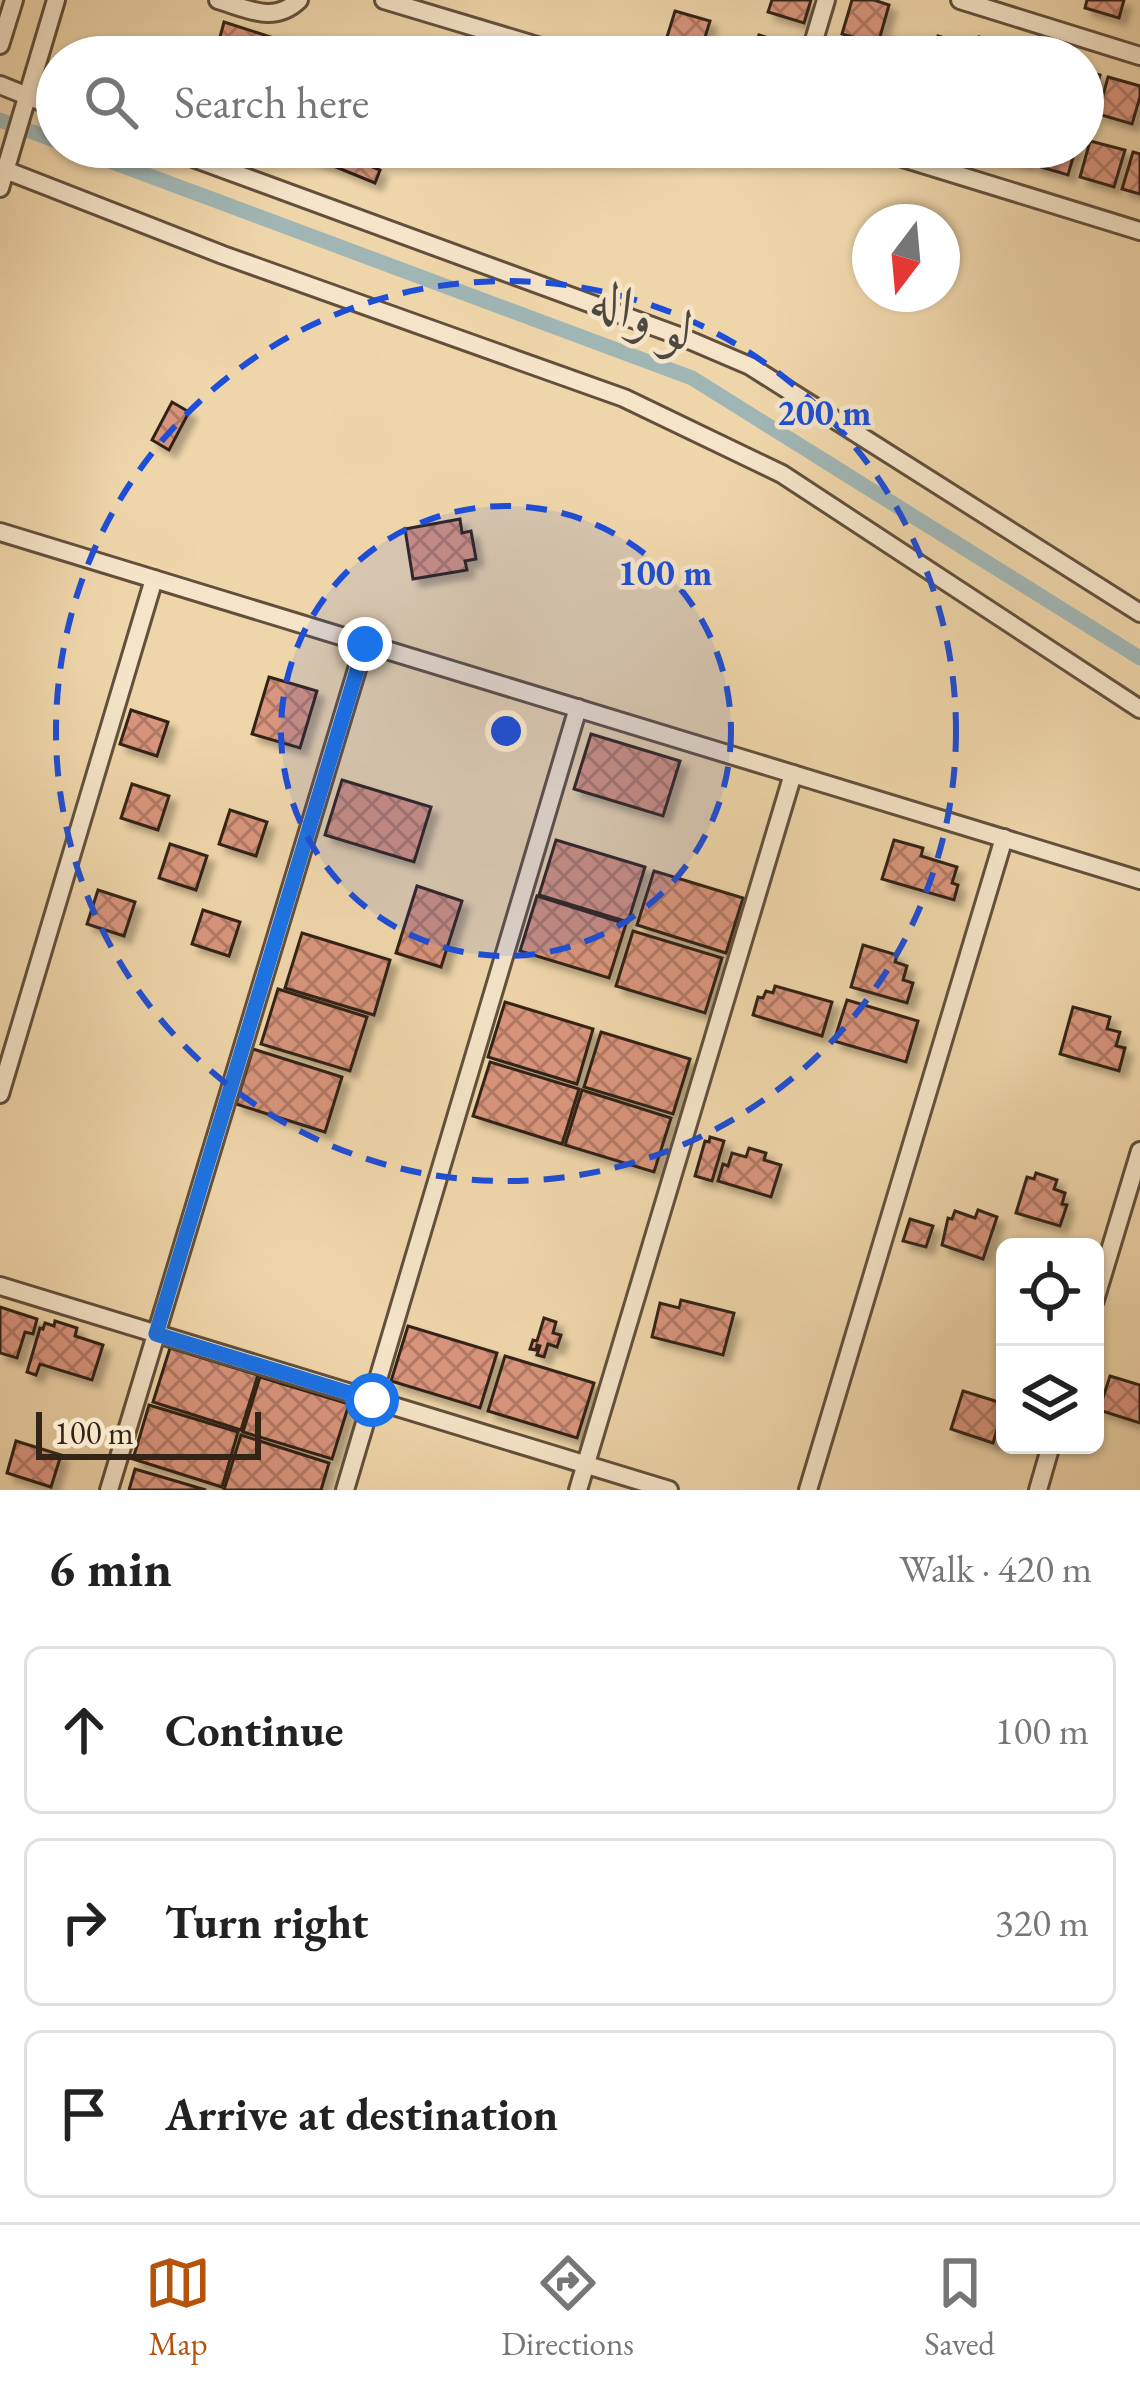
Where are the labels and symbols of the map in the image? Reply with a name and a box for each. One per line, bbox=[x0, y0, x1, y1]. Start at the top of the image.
north arrow bbox=[852, 204, 960, 312]
water label: لو واله bbox=[581, 260, 709, 368]
text: 200 m bbox=[777, 389, 871, 436]
text: 100 m bbox=[618, 549, 712, 596]
route end bbox=[338, 617, 392, 671]
centre of rings bbox=[485, 710, 527, 752]
route start bbox=[345, 1373, 399, 1427]
scale bar bbox=[36, 1406, 261, 1459]

